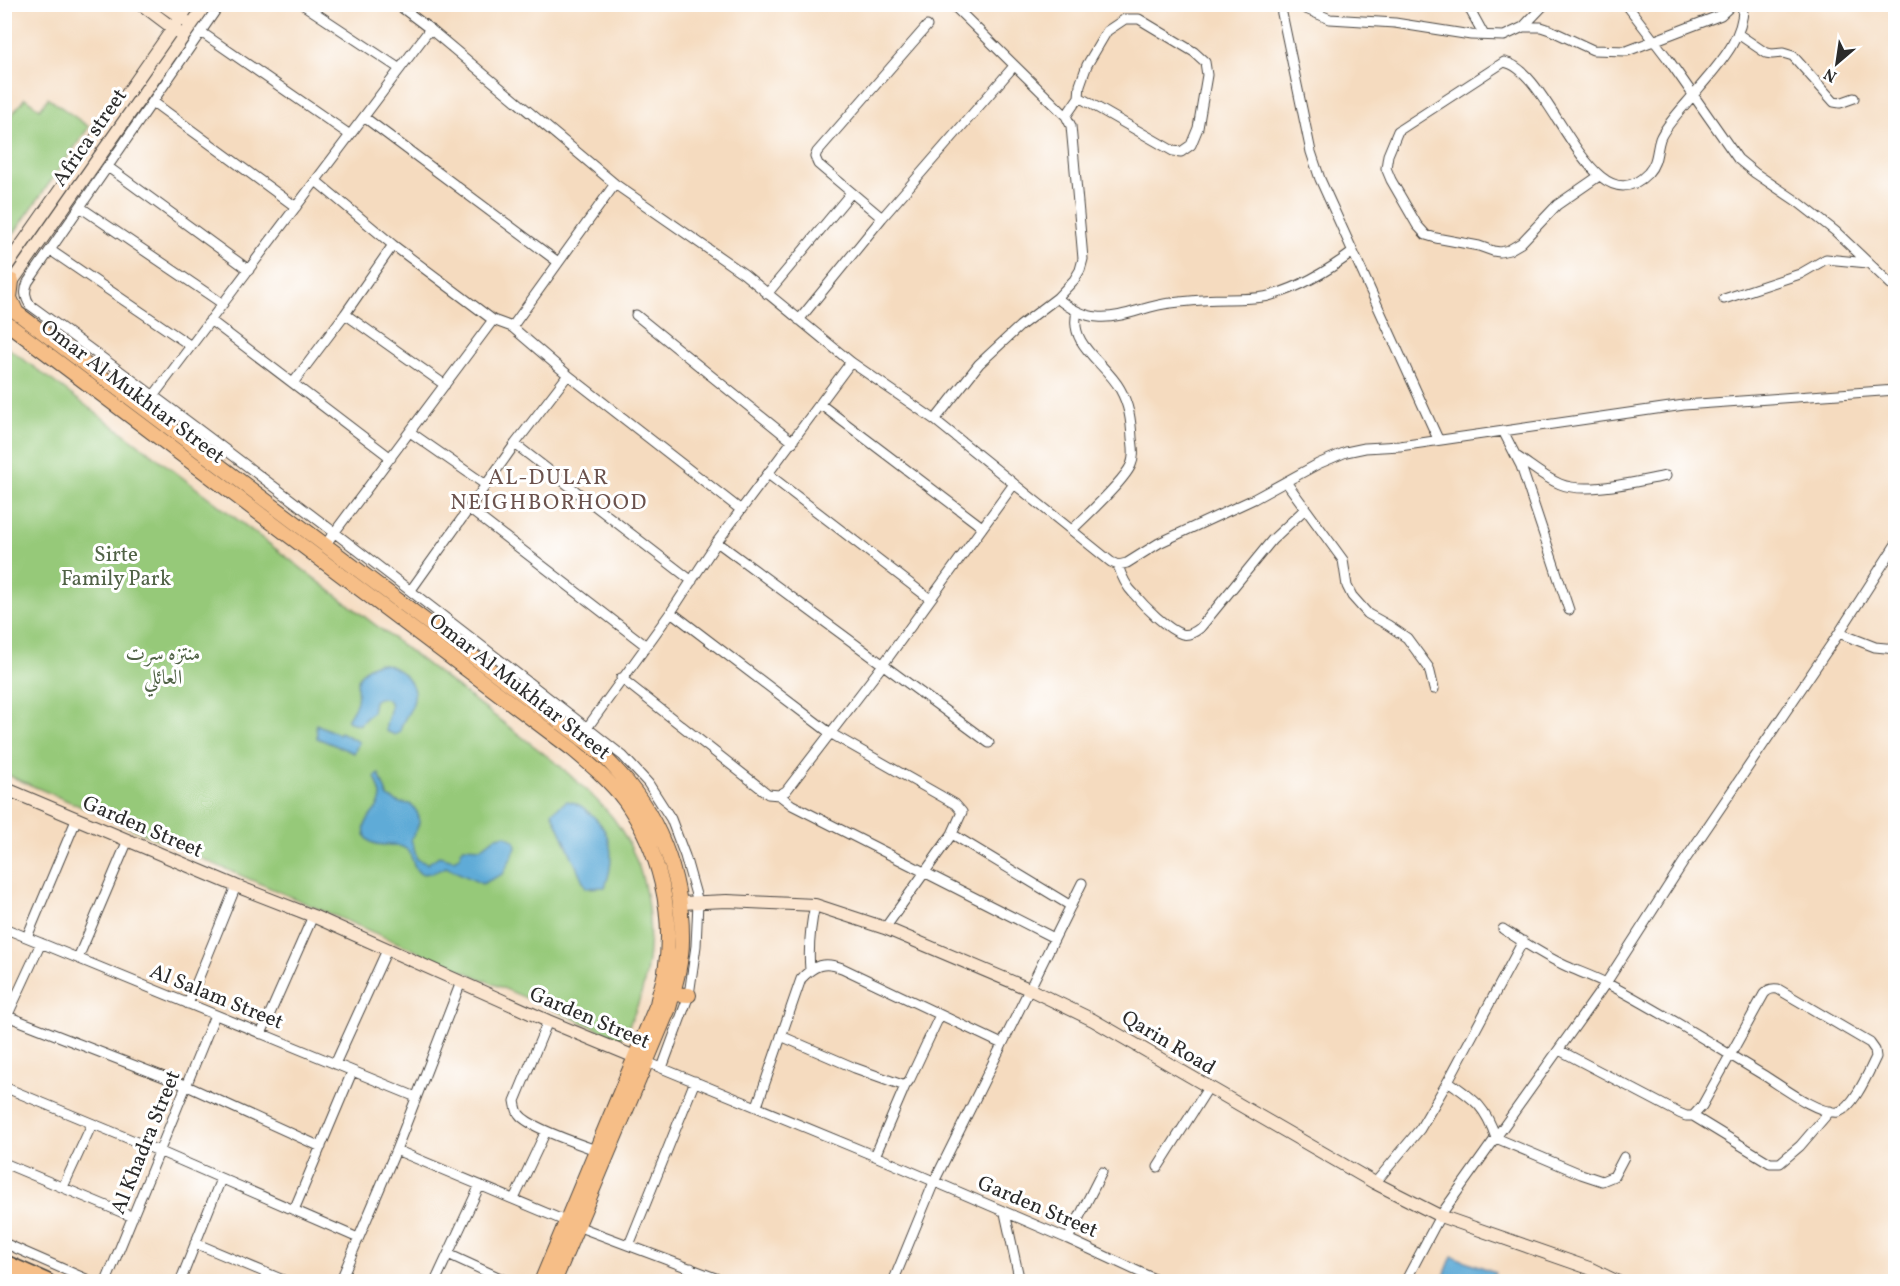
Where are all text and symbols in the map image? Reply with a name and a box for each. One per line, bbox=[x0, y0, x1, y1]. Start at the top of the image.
north arrow bbox=[1807, 33, 1867, 93]
text: N bbox=[1820, 62, 1841, 87]
street label: Africa street bbox=[46, 83, 135, 193]
street label: Omar Al Mukhtar Street bbox=[34, 313, 230, 471]
district label: AL-DULAR NEIGHBORHOOD bbox=[450, 463, 648, 519]
park label: Sirte Family Park bbox=[61, 541, 172, 594]
street label: Omar Al Mukhtar Street bbox=[422, 607, 616, 767]
park label: منتزه سرت العائلي bbox=[125, 640, 201, 697]
street label: Garden Street bbox=[78, 789, 207, 866]
street label: Al Salam Street bbox=[145, 957, 288, 1037]
street label: Garden Street bbox=[525, 980, 654, 1057]
street label: Qarin Road bbox=[1116, 1004, 1221, 1083]
street label: Al Khadra Street bbox=[104, 1066, 188, 1219]
street label: Garden Street bbox=[973, 1169, 1102, 1246]

